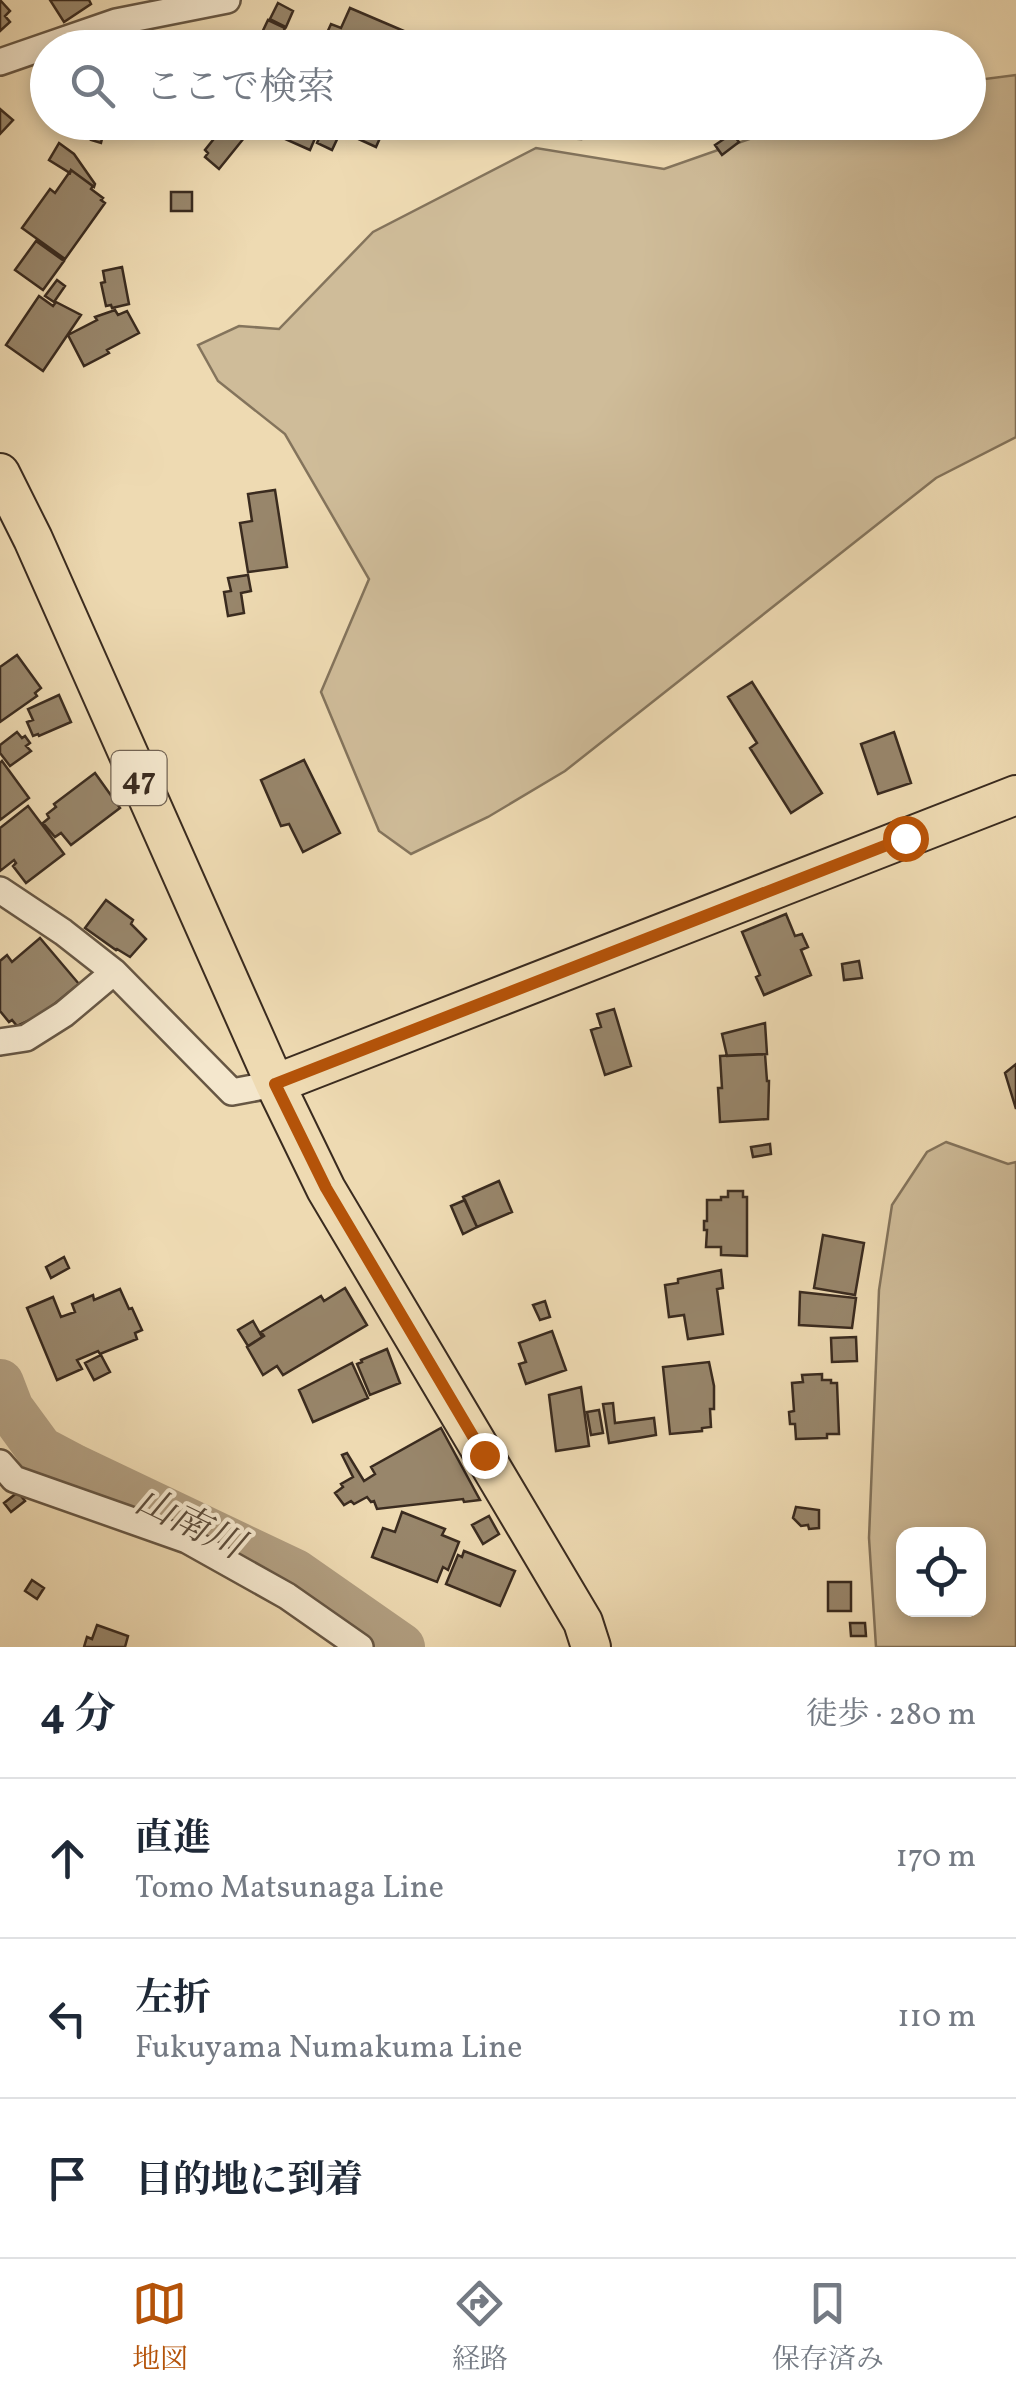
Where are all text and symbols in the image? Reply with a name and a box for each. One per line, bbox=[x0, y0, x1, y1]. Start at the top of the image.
search box bbox=[30, 30, 986, 140]
icon: search bbox=[65, 58, 120, 113]
text: ここで検索 bbox=[145, 63, 335, 116]
road number: 47 bbox=[112, 751, 166, 805]
route start bbox=[883, 816, 929, 862]
route end bbox=[462, 1433, 508, 1479]
water label: 山南川 bbox=[126, 1476, 255, 1576]
map controls bbox=[896, 1527, 986, 1617]
button: locate bbox=[896, 1527, 986, 1617]
text: 4 分 bbox=[40, 1687, 116, 1746]
text: 徒歩 · 280 m bbox=[806, 1694, 976, 1738]
text: 直進 bbox=[135, 1814, 211, 1867]
icon: ahead bbox=[40, 1831, 95, 1886]
text: 170 m bbox=[895, 1836, 976, 1880]
text: Tomo Matsunaga Line bbox=[135, 1867, 444, 1911]
text: 左折 bbox=[135, 1974, 211, 2027]
icon: left bbox=[40, 1991, 95, 2046]
text: 110 m bbox=[897, 1996, 976, 2040]
text: Fukuyama Numakuma Line bbox=[135, 2027, 523, 2071]
icon: arrive bbox=[40, 2151, 95, 2206]
text: 目的地に到着 bbox=[135, 2156, 363, 2209]
tab: 地図 bbox=[132, 2276, 188, 2380]
tab: 経路 bbox=[452, 2276, 508, 2380]
tab: 保存済み bbox=[772, 2276, 884, 2380]

